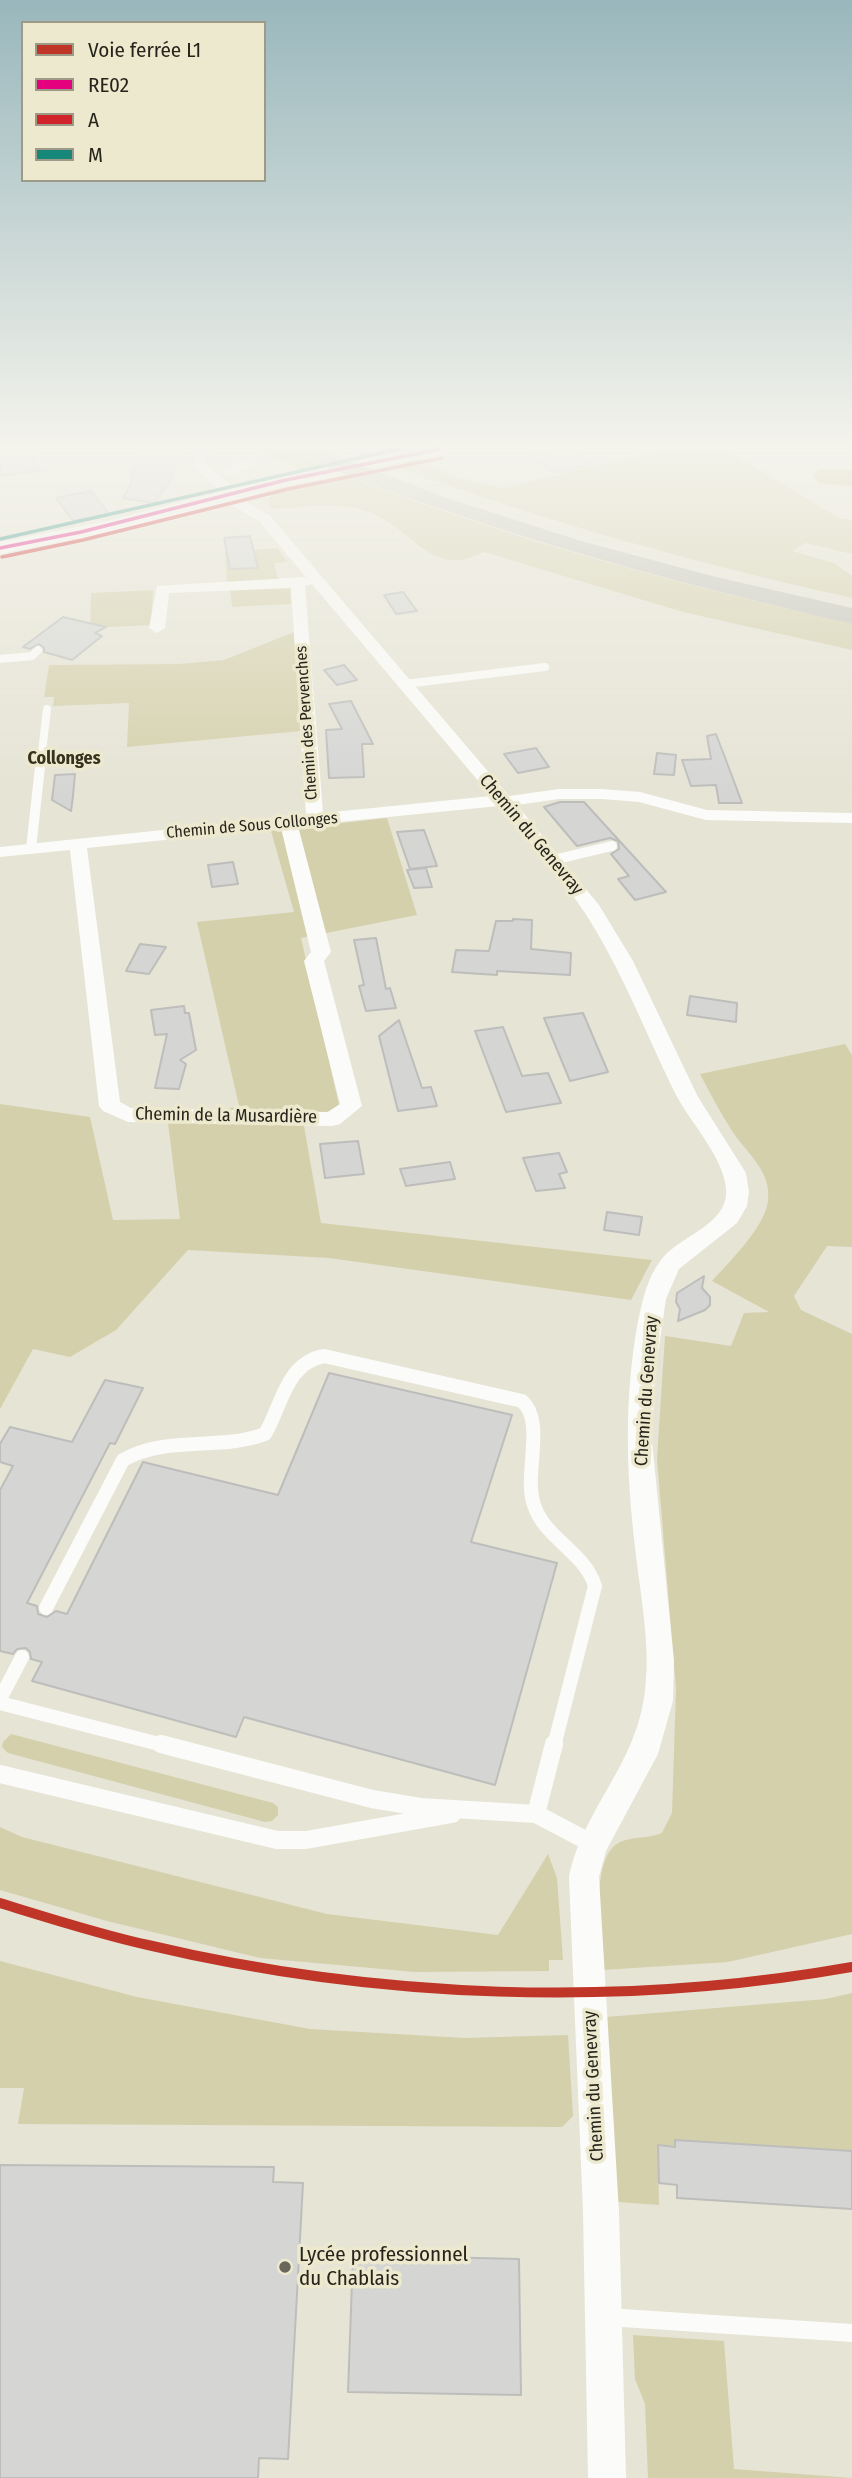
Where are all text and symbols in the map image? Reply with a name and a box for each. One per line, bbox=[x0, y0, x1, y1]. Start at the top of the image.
legend bbox=[21, 21, 266, 182]
text: Voie ferrée L1 bbox=[88, 37, 201, 63]
text: RE02 bbox=[88, 72, 129, 98]
text: A bbox=[88, 107, 99, 133]
text: M bbox=[88, 142, 103, 168]
street label: Chemin des Pervenches bbox=[292, 645, 322, 801]
district label: Collonges bbox=[27, 748, 101, 770]
street label: Chemin du Genevray bbox=[474, 770, 588, 900]
street label: Chemin de Sous Collonges bbox=[166, 809, 338, 843]
street label: Chemin de la Musardière bbox=[135, 1104, 317, 1128]
street label: Chemin du Genevray bbox=[631, 1315, 663, 1467]
street label: Chemin du Genevray bbox=[579, 2010, 609, 2162]
place label: Lycée professionnel du Chablais bbox=[299, 2242, 468, 2292]
marker: Lycée professionnel du Chablais bbox=[277, 2259, 293, 2275]

